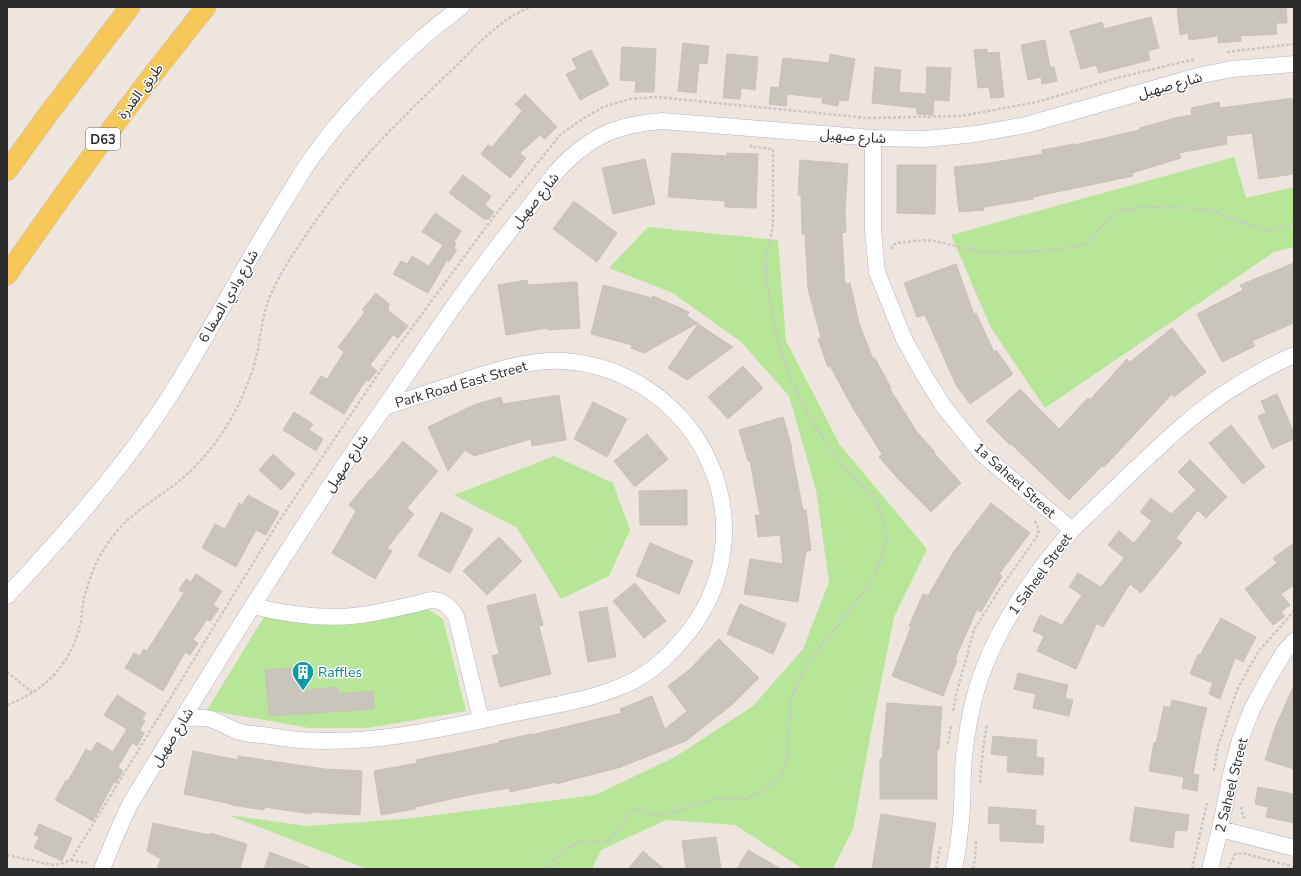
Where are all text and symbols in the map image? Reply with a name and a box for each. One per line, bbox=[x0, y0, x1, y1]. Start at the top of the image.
street label: طريق القدرة bbox=[113, 60, 168, 123]
street label: شارع صهيل bbox=[1136, 68, 1205, 104]
street label: شارع صهيل bbox=[819, 125, 887, 149]
road number: D63 bbox=[86, 128, 120, 150]
street label: شارع صهيل bbox=[507, 169, 564, 233]
street label: شارع وادي الصفا 6 bbox=[194, 246, 264, 347]
street label: Park Road East Street bbox=[393, 357, 529, 412]
street label: شارع صهيل bbox=[320, 431, 374, 497]
street label: 1a Saheel Street bbox=[970, 438, 1060, 522]
street label: 1 Saheel Street bbox=[1004, 529, 1077, 619]
building icon: Raffles bbox=[290, 659, 316, 692]
place label: Raffles bbox=[318, 663, 362, 682]
street label: شارع صهيل bbox=[147, 704, 199, 771]
street label: 2 Saheel Street bbox=[1211, 736, 1252, 834]

